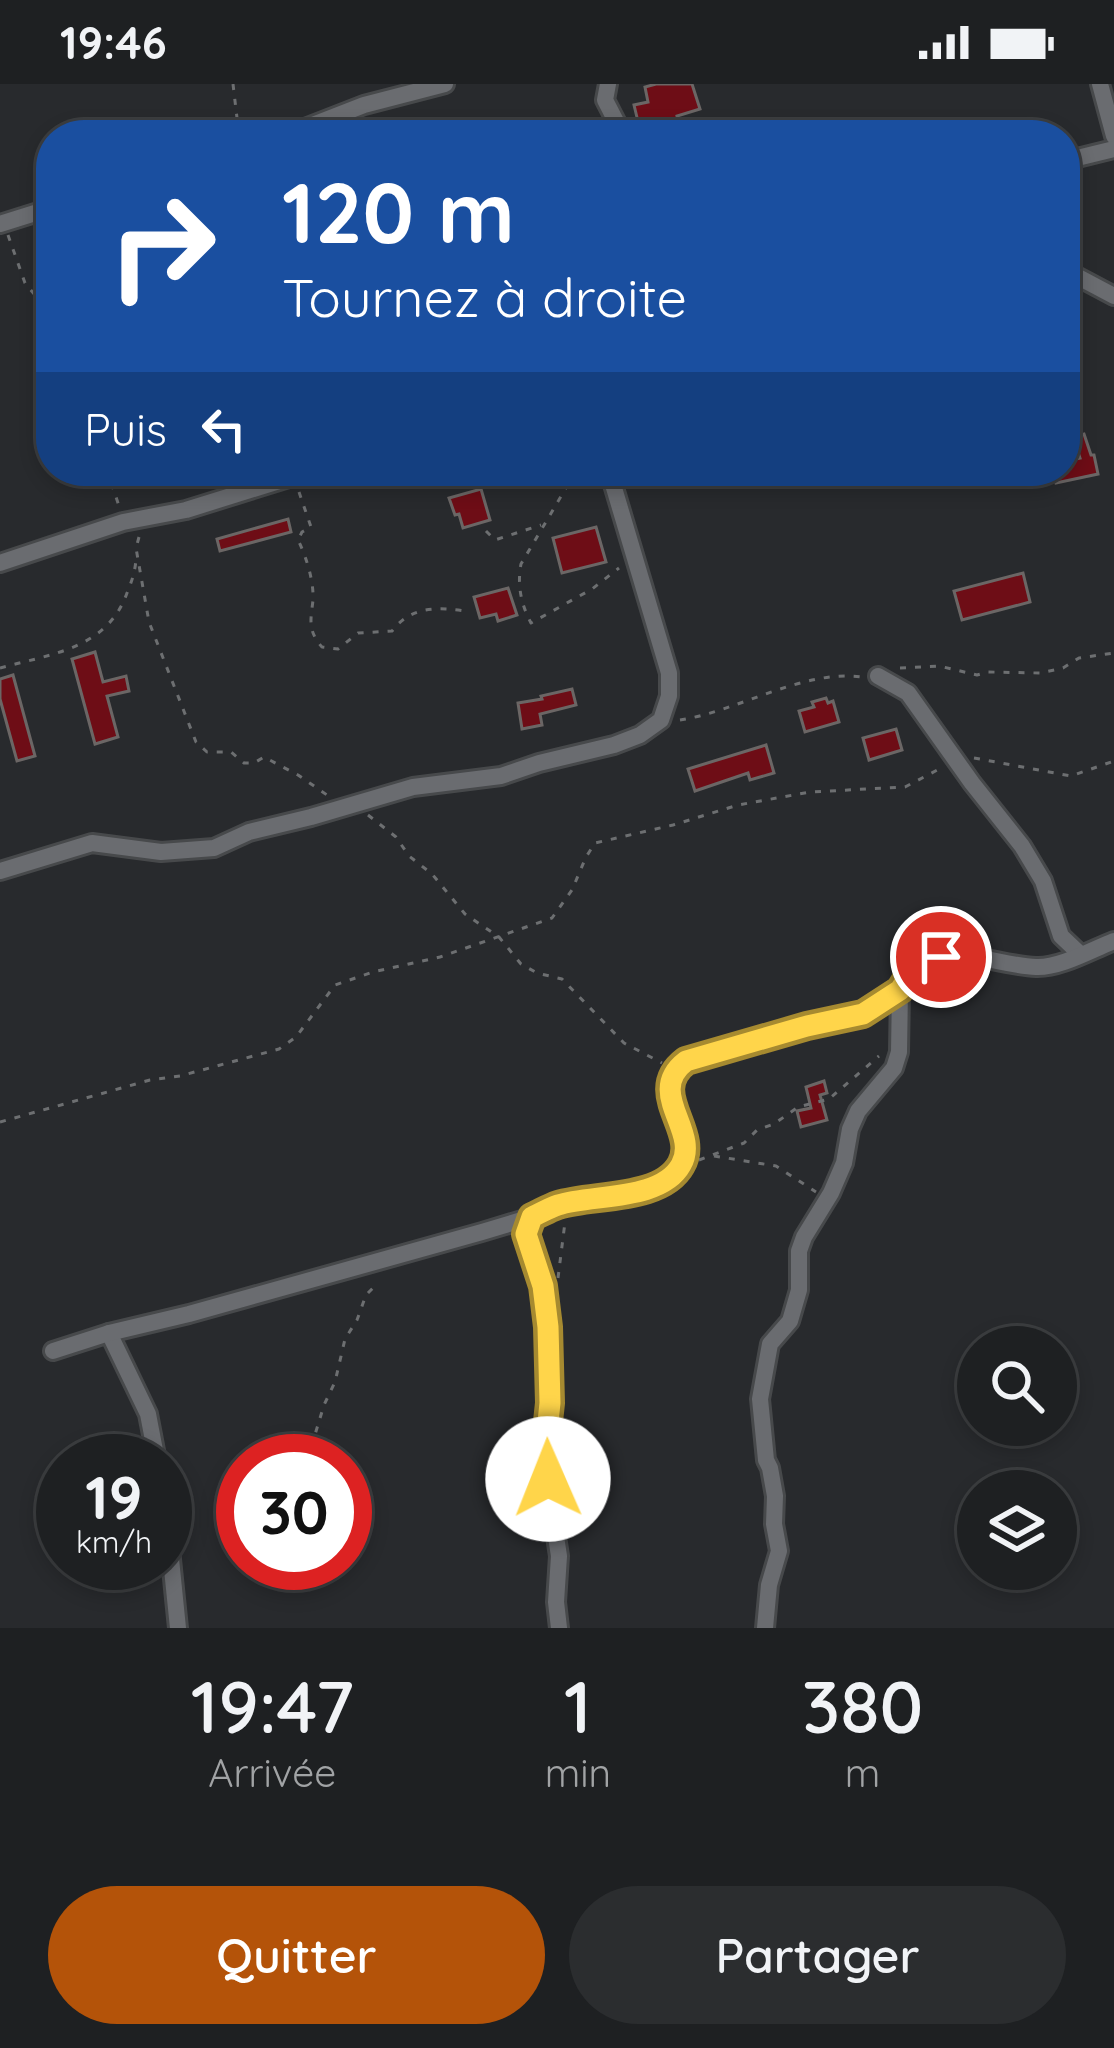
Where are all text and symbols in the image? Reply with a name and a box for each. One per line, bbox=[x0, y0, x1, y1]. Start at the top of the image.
text: 19:46 bbox=[60, 14, 167, 70]
text: 120 m bbox=[282, 159, 515, 264]
icon: right bbox=[84, 168, 240, 324]
text: Tournez à droite bbox=[282, 263, 687, 331]
icon: left bbox=[191, 396, 257, 462]
text: Puis bbox=[84, 401, 167, 457]
pin bbox=[890, 906, 992, 1008]
icon: arrive bbox=[908, 924, 974, 990]
map controls bbox=[957, 1326, 1077, 1590]
button: search bbox=[957, 1326, 1077, 1446]
position arrow bbox=[485, 1416, 611, 1542]
speed limit sign: 30 bbox=[216, 1434, 372, 1590]
text: 19 bbox=[85, 1459, 143, 1534]
button: layers bbox=[957, 1470, 1077, 1590]
text: km/h bbox=[76, 1523, 152, 1561]
text: 19:47 bbox=[191, 1661, 354, 1751]
text: 1 bbox=[564, 1661, 592, 1751]
text: 380 bbox=[802, 1661, 923, 1751]
text: Arrivée bbox=[208, 1748, 336, 1797]
text: min bbox=[545, 1748, 611, 1797]
text: m bbox=[845, 1748, 880, 1797]
button: Quitter bbox=[48, 1886, 545, 2024]
button: Partager bbox=[569, 1886, 1066, 2024]

